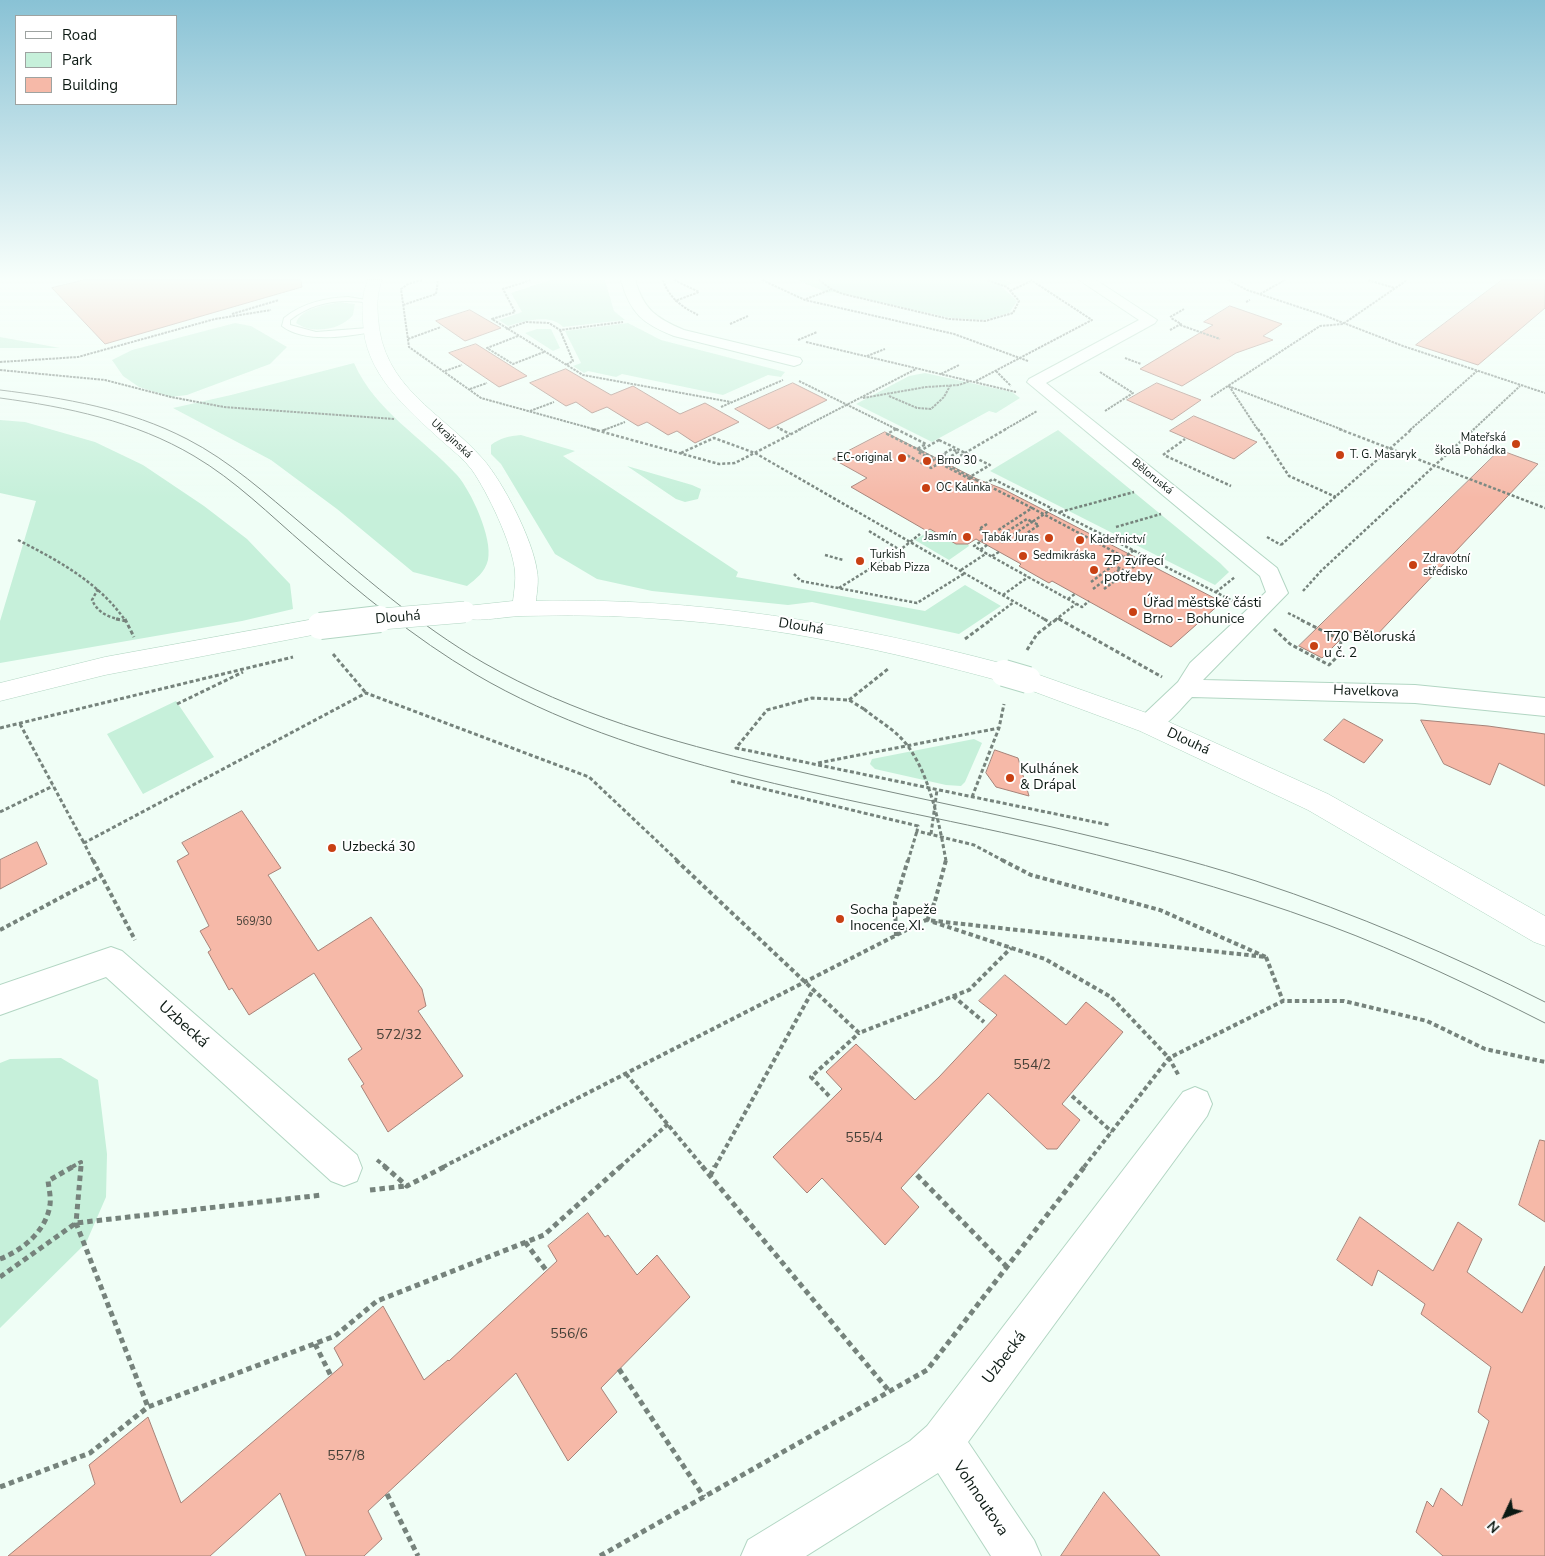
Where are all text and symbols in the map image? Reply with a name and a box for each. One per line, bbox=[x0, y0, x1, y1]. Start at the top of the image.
legend bbox=[15, 15, 178, 105]
text: Road bbox=[62, 25, 97, 45]
text: Park bbox=[62, 50, 92, 70]
text: Building bbox=[62, 75, 118, 95]
street label: Ukrajinská bbox=[428, 417, 474, 461]
place label: Mateřská škola Pohádka bbox=[1435, 431, 1506, 457]
marker: Mateřská škola Pohádka bbox=[1510, 438, 1522, 450]
place label: T. G. Masaryk bbox=[1350, 448, 1416, 462]
marker: T. G. Masaryk bbox=[1334, 449, 1346, 461]
place label: EC-original bbox=[837, 451, 892, 465]
marker: EC-original bbox=[896, 452, 908, 464]
place label: Brno 30 bbox=[937, 454, 977, 468]
marker: Brno 30 bbox=[921, 455, 933, 467]
street label: Běloruská bbox=[1129, 456, 1175, 498]
place label: OC Kalinka bbox=[936, 481, 991, 495]
marker: OC Kalinka bbox=[920, 482, 932, 494]
place label: Jasmín bbox=[924, 530, 957, 544]
marker: Jasmín bbox=[961, 531, 973, 543]
place label: Tabák Juras bbox=[982, 531, 1039, 545]
marker: Tabák Juras bbox=[1043, 532, 1055, 544]
place label: Kadeřnictví bbox=[1090, 533, 1145, 547]
marker: Kadeřnictví bbox=[1074, 534, 1086, 546]
place label: Turkish Kebab Pizza bbox=[870, 548, 930, 574]
place label: Sedmikráska bbox=[1033, 549, 1096, 563]
marker: Sedmikráska bbox=[1017, 550, 1029, 562]
place label: Zdravotní středisko bbox=[1423, 552, 1470, 578]
place label: ZP zvířecí potřeby bbox=[1104, 554, 1164, 586]
marker: Turkish Kebab Pizza bbox=[854, 555, 866, 567]
marker: Zdravotní středisko bbox=[1407, 559, 1419, 571]
marker: ZP zvířecí potřeby bbox=[1088, 564, 1100, 576]
place label: Úřad městské části Brno - Bohunice bbox=[1143, 596, 1262, 628]
marker: Úřad městské části Brno - Bohunice bbox=[1127, 606, 1139, 618]
street label: Dlouhá bbox=[375, 608, 421, 628]
street label: Dlouhá bbox=[777, 615, 825, 639]
place label: T70 Běloruská u č. 2 bbox=[1324, 630, 1416, 662]
marker: T70 Běloruská u č. 2 bbox=[1308, 640, 1320, 652]
street label: Havelkova bbox=[1333, 682, 1399, 702]
street label: Dlouhá bbox=[1164, 725, 1212, 759]
place label: Kulhánek & Drápal bbox=[1020, 762, 1078, 794]
marker: Kulhánek & Drápal bbox=[1004, 772, 1016, 784]
place label: Uzbecká 30 bbox=[342, 840, 416, 856]
marker: Uzbecká 30 bbox=[326, 842, 338, 854]
place label: Socha papeže Inocence XI. bbox=[850, 903, 937, 936]
marker: Socha papeže Inocence XI. bbox=[834, 913, 846, 925]
house number: 569/30 bbox=[236, 915, 272, 929]
street label: Uzbecká bbox=[154, 998, 212, 1052]
house number: 572/32 bbox=[376, 1028, 422, 1044]
house number: 554/2 bbox=[1013, 1058, 1051, 1074]
house number: 555/4 bbox=[845, 1131, 883, 1147]
house number: 556/6 bbox=[550, 1327, 588, 1343]
street label: Uzbecká bbox=[979, 1328, 1031, 1388]
house number: 557/8 bbox=[327, 1449, 365, 1465]
street label: Vohnoutova bbox=[948, 1458, 1012, 1540]
north arrow bbox=[1480, 1491, 1530, 1541]
text: N bbox=[1483, 1516, 1504, 1537]

